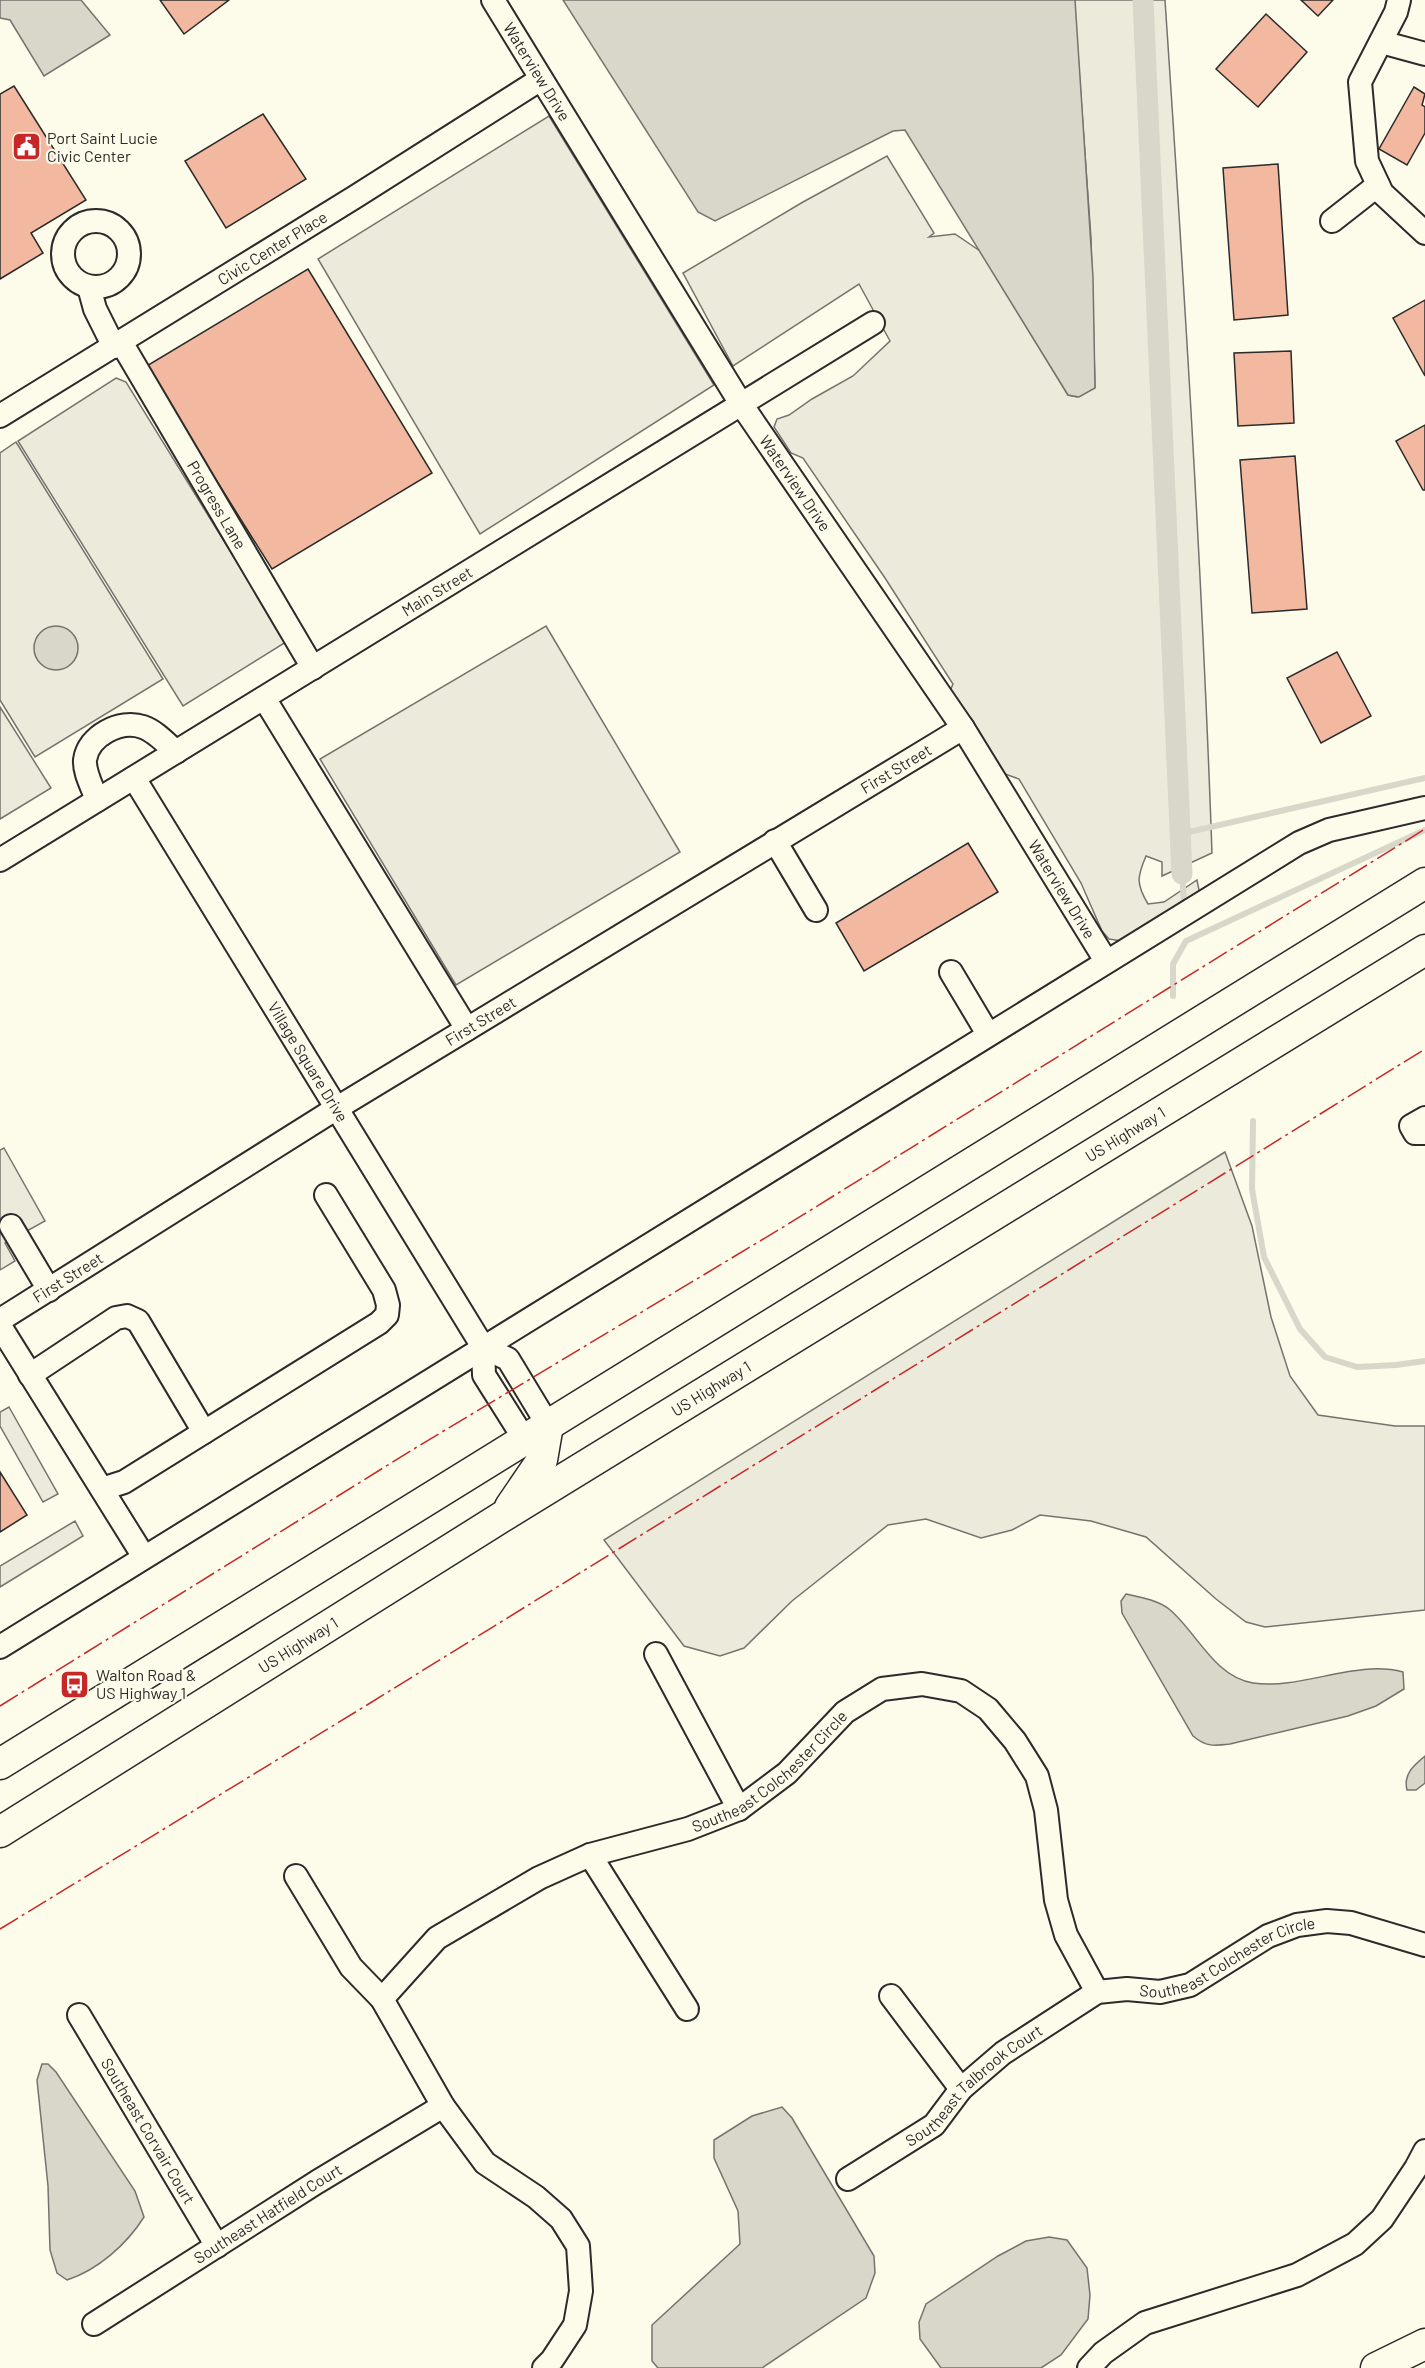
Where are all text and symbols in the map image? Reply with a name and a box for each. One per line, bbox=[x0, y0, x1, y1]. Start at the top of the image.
street label: Waterview Drive bbox=[500, 19, 575, 124]
place label: Port Saint Lucie Civic Center bbox=[47, 128, 158, 165]
public building icon: Port Saint Lucie Civic Center bbox=[10, 131, 42, 163]
street label: Civic Center Place bbox=[214, 207, 330, 289]
street label: Waterview Drive bbox=[756, 431, 835, 535]
street label: Progress Lane bbox=[184, 457, 251, 552]
street label: Main Street bbox=[398, 562, 475, 620]
street label: First Street bbox=[857, 740, 935, 797]
street label: Waterview Drive bbox=[1025, 836, 1100, 942]
street label: First Street bbox=[441, 992, 519, 1049]
street label: Village Square Drive bbox=[264, 998, 353, 1125]
street label: US Highway 1 bbox=[1081, 1102, 1168, 1165]
street label: First Street bbox=[29, 1248, 106, 1306]
street label: US Highway 1 bbox=[667, 1356, 754, 1420]
street label: US Highway 1 bbox=[255, 1612, 341, 1676]
place label: Walton Road & US Highway 1 bbox=[96, 1665, 196, 1702]
bus stop icon: Walton Road & US Highway 1 bbox=[59, 1668, 91, 1700]
street label: Southeast Colchester Circle bbox=[689, 1706, 851, 1836]
street label: Southeast Colchester Circle bbox=[1139, 1913, 1316, 2001]
street label: Southeast Talbrook Court bbox=[901, 2020, 1045, 2150]
street label: Southeast Corvair Court bbox=[98, 2054, 200, 2207]
street label: Southeast Hatfield Court bbox=[190, 2159, 345, 2267]

